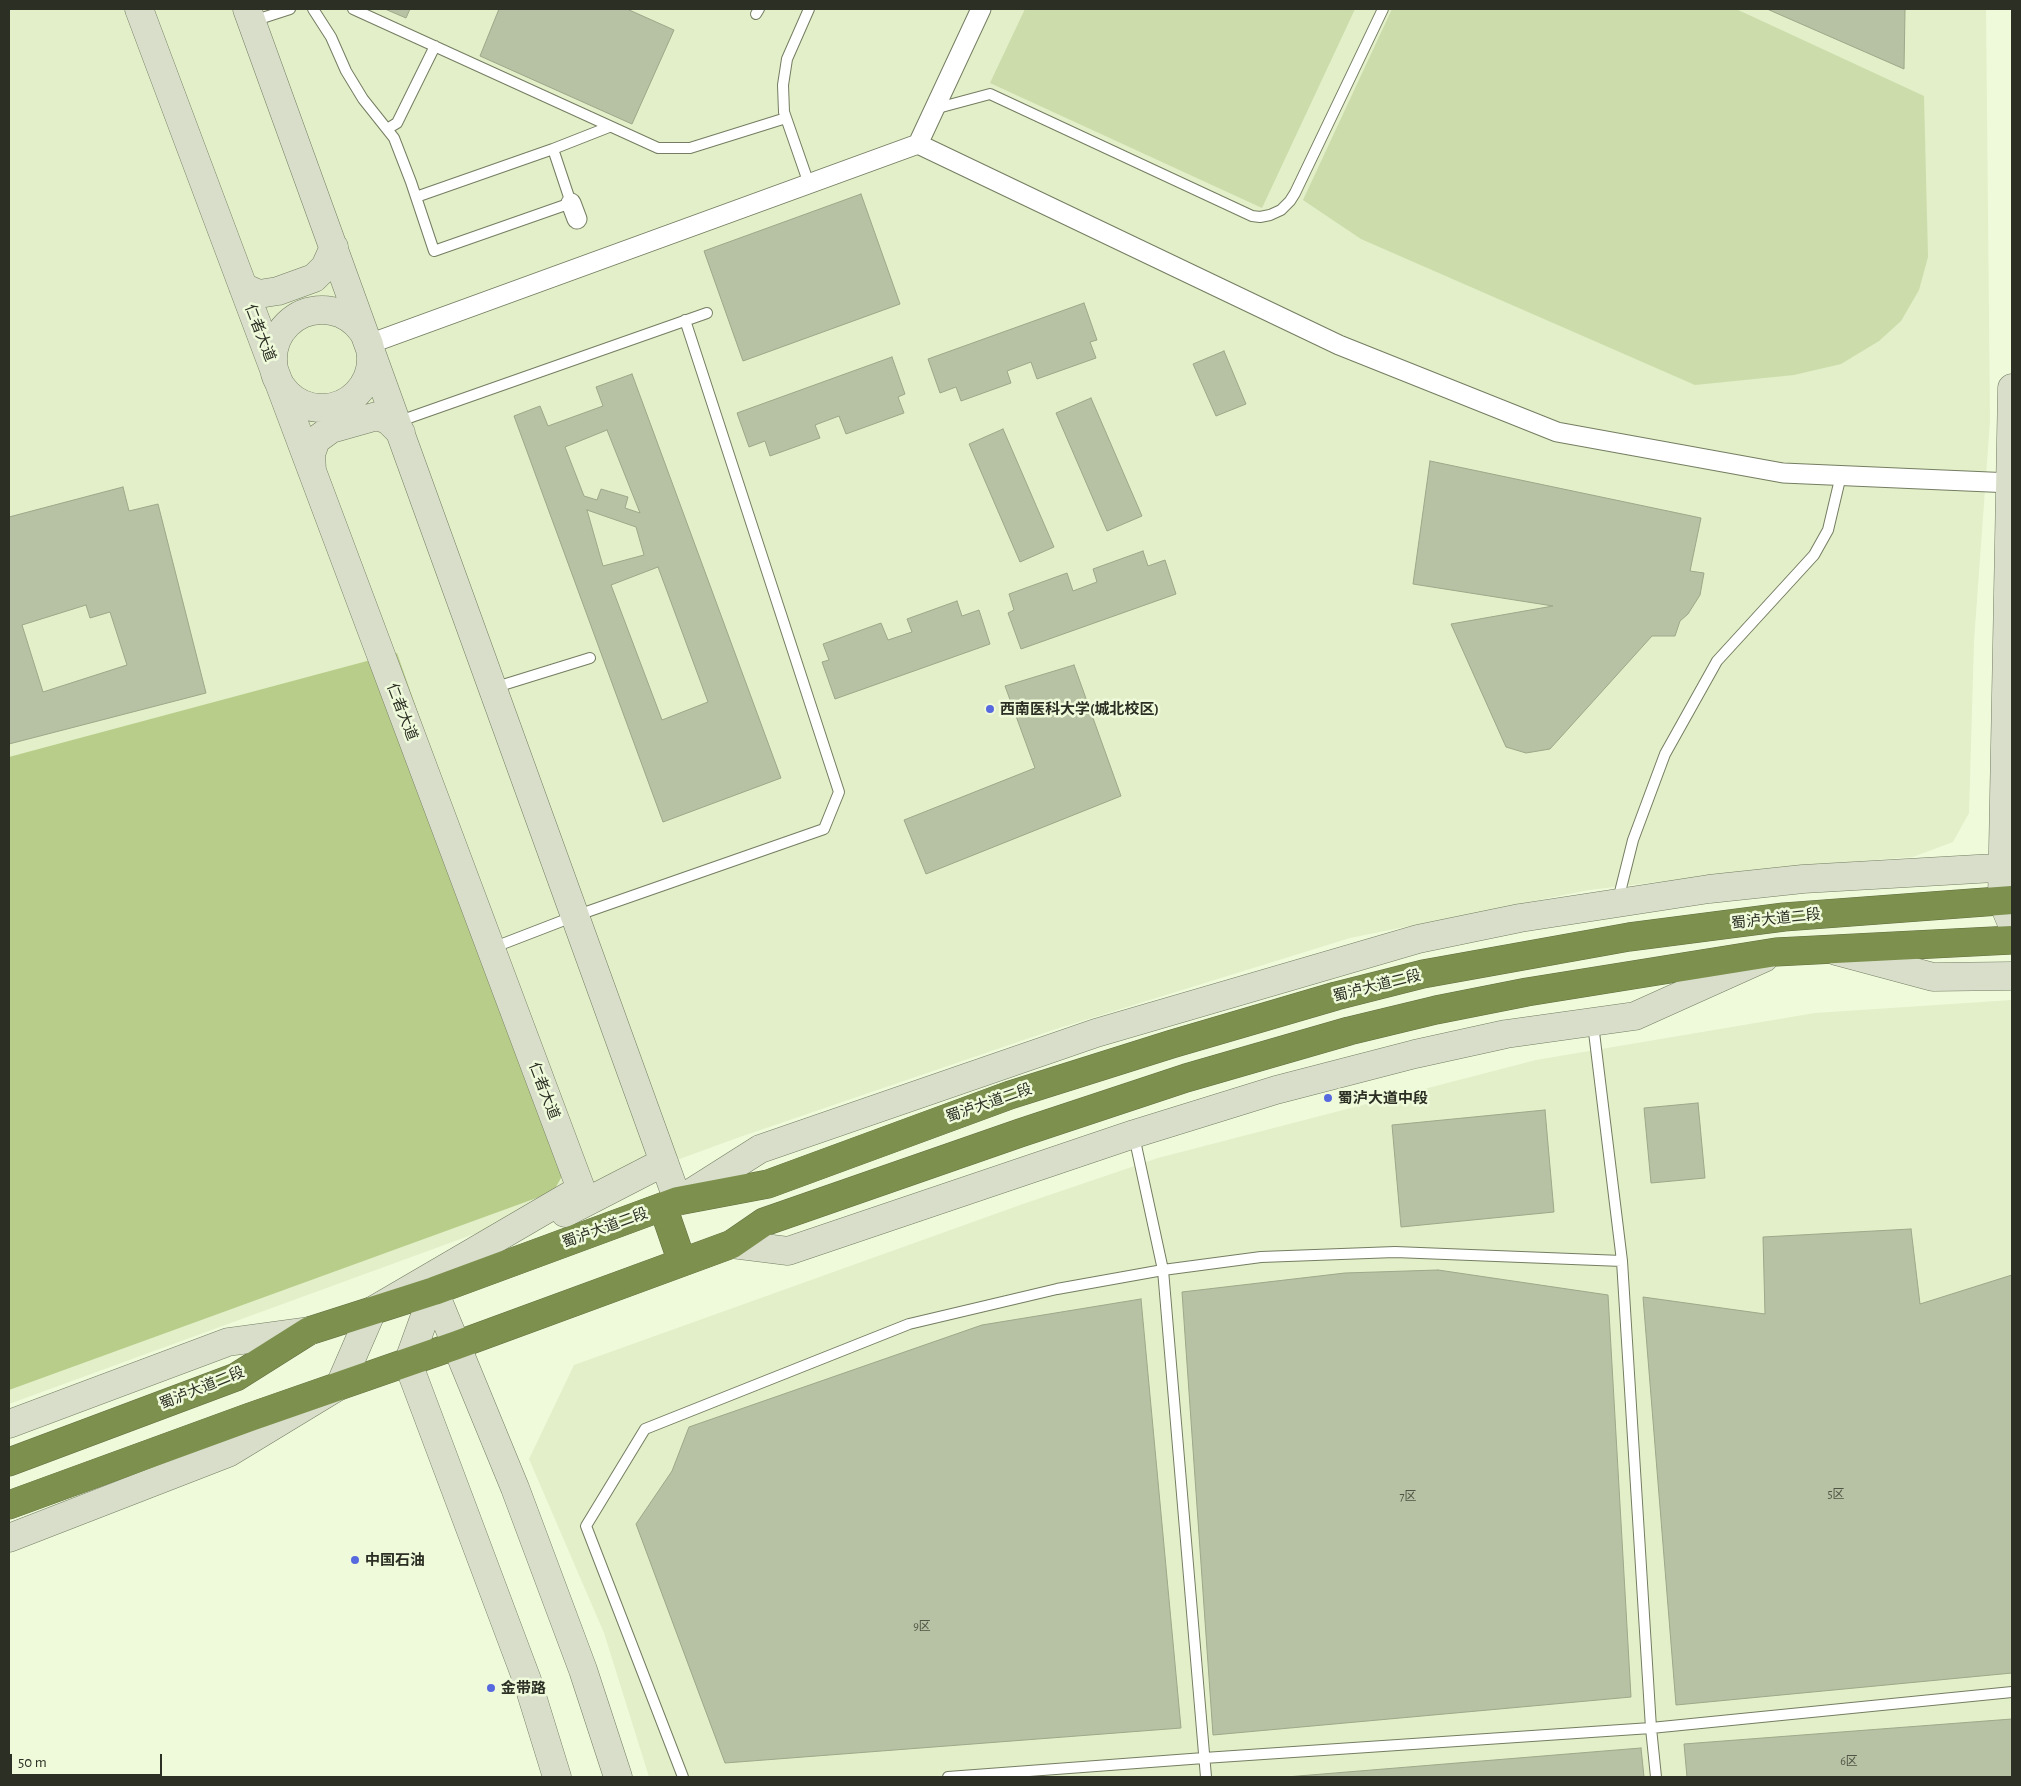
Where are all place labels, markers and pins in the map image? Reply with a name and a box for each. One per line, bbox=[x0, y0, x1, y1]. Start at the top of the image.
place label: 西南医科大学(城北校区) bbox=[1000, 700, 1159, 718]
marker: 西南医科大学(城北校区) bbox=[984, 703, 996, 715]
place label: 蜀泸大道中段 bbox=[1338, 1089, 1428, 1107]
marker: 蜀泸大道中段 bbox=[1322, 1092, 1334, 1104]
place label: 中国石油 bbox=[365, 1551, 425, 1569]
marker: 中国石油 bbox=[349, 1554, 361, 1566]
place label: 金带路 bbox=[501, 1679, 546, 1697]
marker: 金带路 bbox=[485, 1682, 497, 1694]

